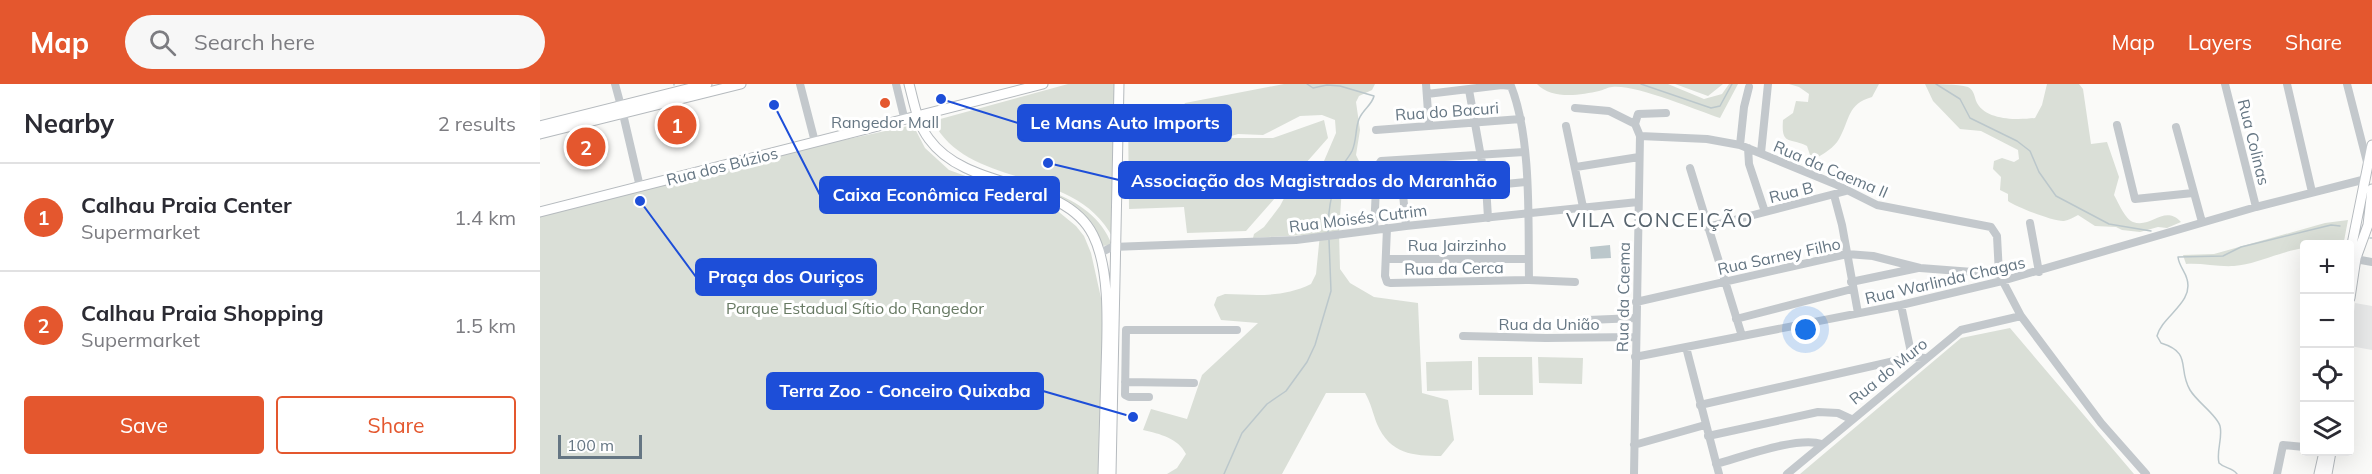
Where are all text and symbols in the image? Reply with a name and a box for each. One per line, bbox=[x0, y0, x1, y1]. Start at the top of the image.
search box bbox=[125, 15, 545, 69]
text: Map bbox=[30, 25, 89, 60]
icon: search bbox=[146, 26, 179, 59]
text: Search here bbox=[194, 28, 315, 56]
text: Map bbox=[2112, 29, 2155, 55]
text: Layers bbox=[2188, 29, 2252, 55]
text: Share bbox=[2285, 29, 2342, 55]
marker: Rangedor Mall bbox=[878, 96, 892, 110]
street label: Rua do Bacuri bbox=[1394, 97, 1500, 125]
street label: Rua Colinas bbox=[2234, 97, 2274, 187]
pin: 1 bbox=[658, 102, 696, 147]
callout: Le Mans Auto Imports bbox=[1018, 105, 1231, 141]
text: Nearby bbox=[24, 107, 114, 140]
text: 2 results bbox=[438, 111, 516, 136]
text: Le Mans Auto Imports bbox=[1030, 111, 1220, 134]
place label: Rangedor Mall bbox=[831, 112, 939, 132]
pin: 2 bbox=[566, 124, 606, 170]
street label: Rua da Caema II bbox=[1771, 136, 1891, 202]
street label: Rua dos Búzios bbox=[664, 142, 780, 190]
callout: Associação dos Magistrados do Maranhão bbox=[1119, 162, 1509, 198]
text: Associação dos Magistrados do Maranhão bbox=[1131, 169, 1497, 192]
callout: Caixa Econômica Federal bbox=[820, 177, 1059, 213]
street label: Rua B bbox=[1767, 177, 1815, 207]
text: Caixa Econômica Federal bbox=[832, 183, 1048, 206]
text: Calhau Praia Center bbox=[81, 191, 292, 219]
street label: Rua Moisés Cutrim bbox=[1288, 200, 1428, 236]
text: 1 bbox=[38, 205, 50, 230]
text: 1.4 km bbox=[454, 205, 516, 230]
district label: VILA CONCEIÇÃO bbox=[1566, 207, 1754, 232]
text: Supermarket bbox=[81, 219, 200, 244]
street label: Rua Sarney Filho bbox=[1716, 233, 1842, 279]
street label: Rua Jairzinho bbox=[1408, 235, 1506, 255]
map controls bbox=[2300, 240, 2354, 456]
button: + bbox=[2300, 240, 2354, 294]
street label: Rua da Caema bbox=[1612, 242, 1634, 352]
street label: Rua Warlinda Chagas bbox=[1863, 252, 2027, 308]
street label: Rua da Cerca bbox=[1404, 257, 1504, 279]
callout: Praça dos Ouriços bbox=[696, 259, 876, 295]
text: Praça dos Ouriços bbox=[708, 265, 864, 288]
button: − bbox=[2300, 294, 2354, 348]
park label: Parque Estadual Sítio do Rangedor bbox=[726, 298, 984, 318]
text: Calhau Praia Shopping bbox=[81, 299, 324, 327]
text: 2 bbox=[38, 313, 50, 338]
text: 1.5 km bbox=[454, 313, 516, 338]
street label: Rua da União bbox=[1498, 314, 1600, 334]
your location bbox=[1791, 315, 1820, 344]
text: Supermarket bbox=[81, 327, 200, 352]
street label: Rua do Muro bbox=[1845, 333, 1931, 409]
button: locate bbox=[2300, 348, 2354, 402]
callout: Terra Zoo - Conceiro Quixaba bbox=[767, 373, 1043, 409]
text: Terra Zoo - Conceiro Quixaba bbox=[779, 379, 1031, 402]
button: Save bbox=[24, 396, 264, 454]
button: Share bbox=[276, 396, 516, 454]
button: layers bbox=[2300, 402, 2354, 456]
scale bar bbox=[558, 432, 642, 460]
text: 100 m bbox=[567, 435, 614, 455]

